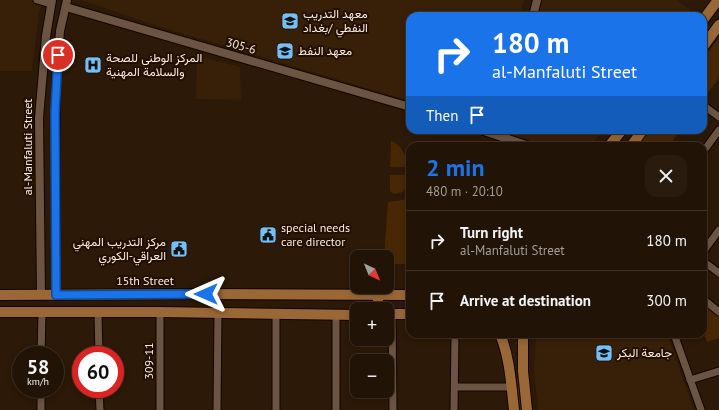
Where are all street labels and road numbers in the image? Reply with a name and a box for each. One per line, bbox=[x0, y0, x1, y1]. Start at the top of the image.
street label: 305-6 bbox=[224, 34, 258, 57]
street label: al-Manfaluti Street bbox=[20, 99, 35, 195]
street label: 15th Street bbox=[116, 273, 174, 288]
street label: 309-11 bbox=[141, 342, 156, 380]

